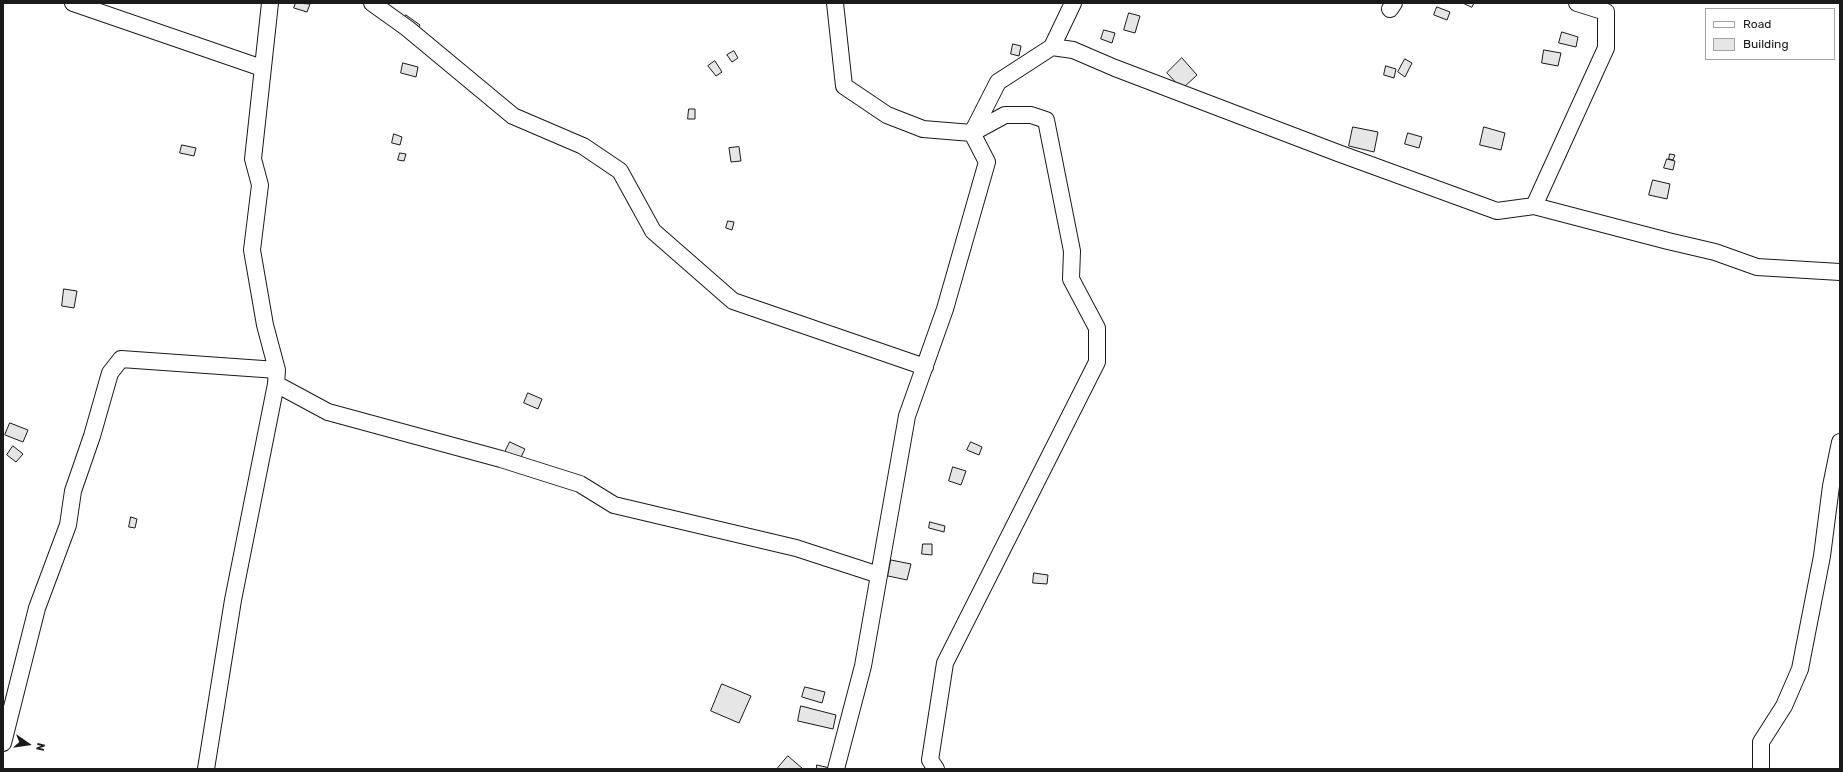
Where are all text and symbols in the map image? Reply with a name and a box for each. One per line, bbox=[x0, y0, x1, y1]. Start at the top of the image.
legend bbox=[1705, 8, 1835, 60]
text: Road bbox=[1743, 17, 1771, 31]
text: Building bbox=[1743, 37, 1789, 51]
north arrow bbox=[8, 724, 48, 764]
text: N bbox=[33, 741, 47, 752]

